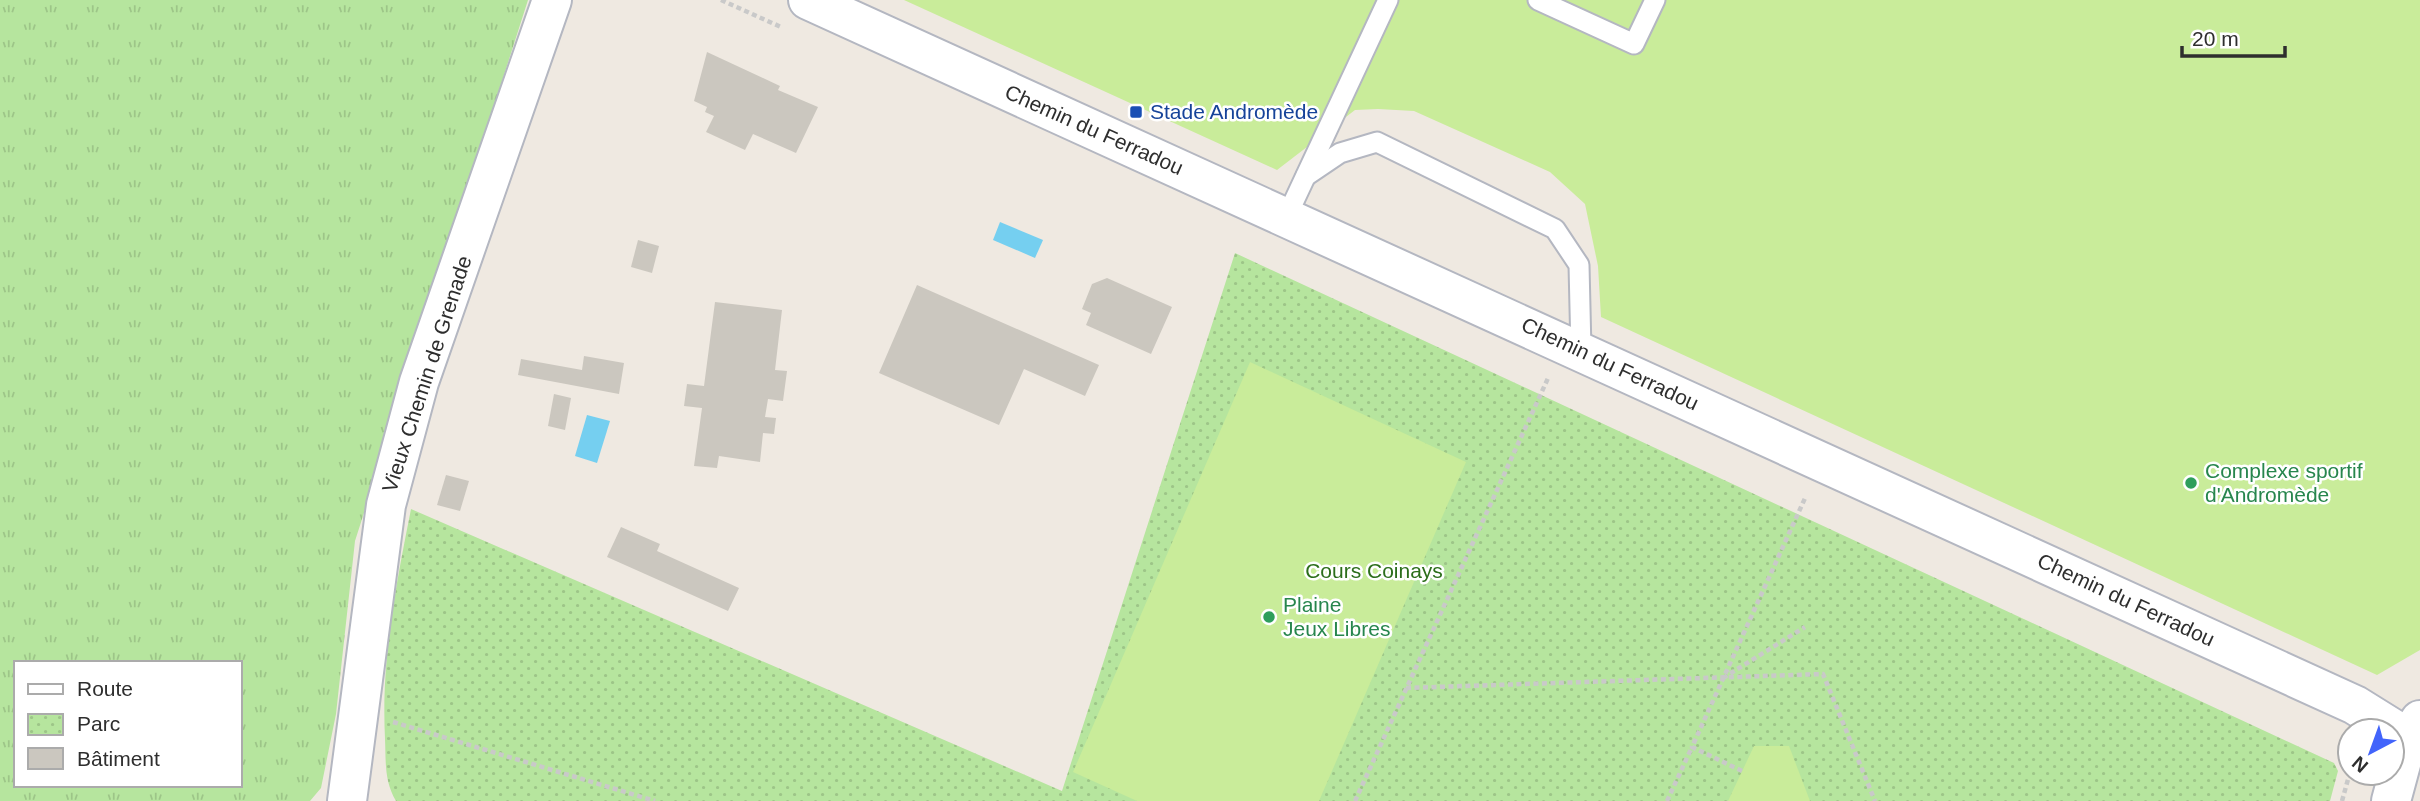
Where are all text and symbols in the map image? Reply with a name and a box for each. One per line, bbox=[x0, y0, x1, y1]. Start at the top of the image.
scale bar bbox=[2182, 14, 2285, 58]
text: 20 m bbox=[2192, 27, 2239, 50]
street label: Chemin du Ferradou bbox=[1002, 80, 1187, 179]
place label: Stade Andromède bbox=[1150, 100, 1318, 123]
marker: Stade Andromède bbox=[1128, 104, 1144, 120]
street label: Vieux Chemin de Grenade bbox=[377, 253, 476, 495]
street label: Chemin du Ferradou bbox=[1518, 312, 1702, 415]
place label: Complexe sportif d'Andromède bbox=[2205, 459, 2363, 506]
marker: Complexe sportif d'Andromède bbox=[2183, 475, 2199, 491]
street label: Chemin du Ferradou bbox=[2034, 548, 2218, 651]
park label: Cours Coinays bbox=[1305, 559, 1443, 582]
place label: Plaine Jeux Libres bbox=[1283, 593, 1390, 640]
marker: Plaine Jeux Libres bbox=[1261, 609, 1277, 625]
legend bbox=[14, 661, 242, 787]
text: Route bbox=[77, 677, 133, 700]
text: Parc bbox=[77, 712, 120, 735]
north arrow bbox=[2336, 717, 2406, 787]
text: Bâtiment bbox=[77, 747, 160, 770]
text: N bbox=[2348, 752, 2372, 777]

